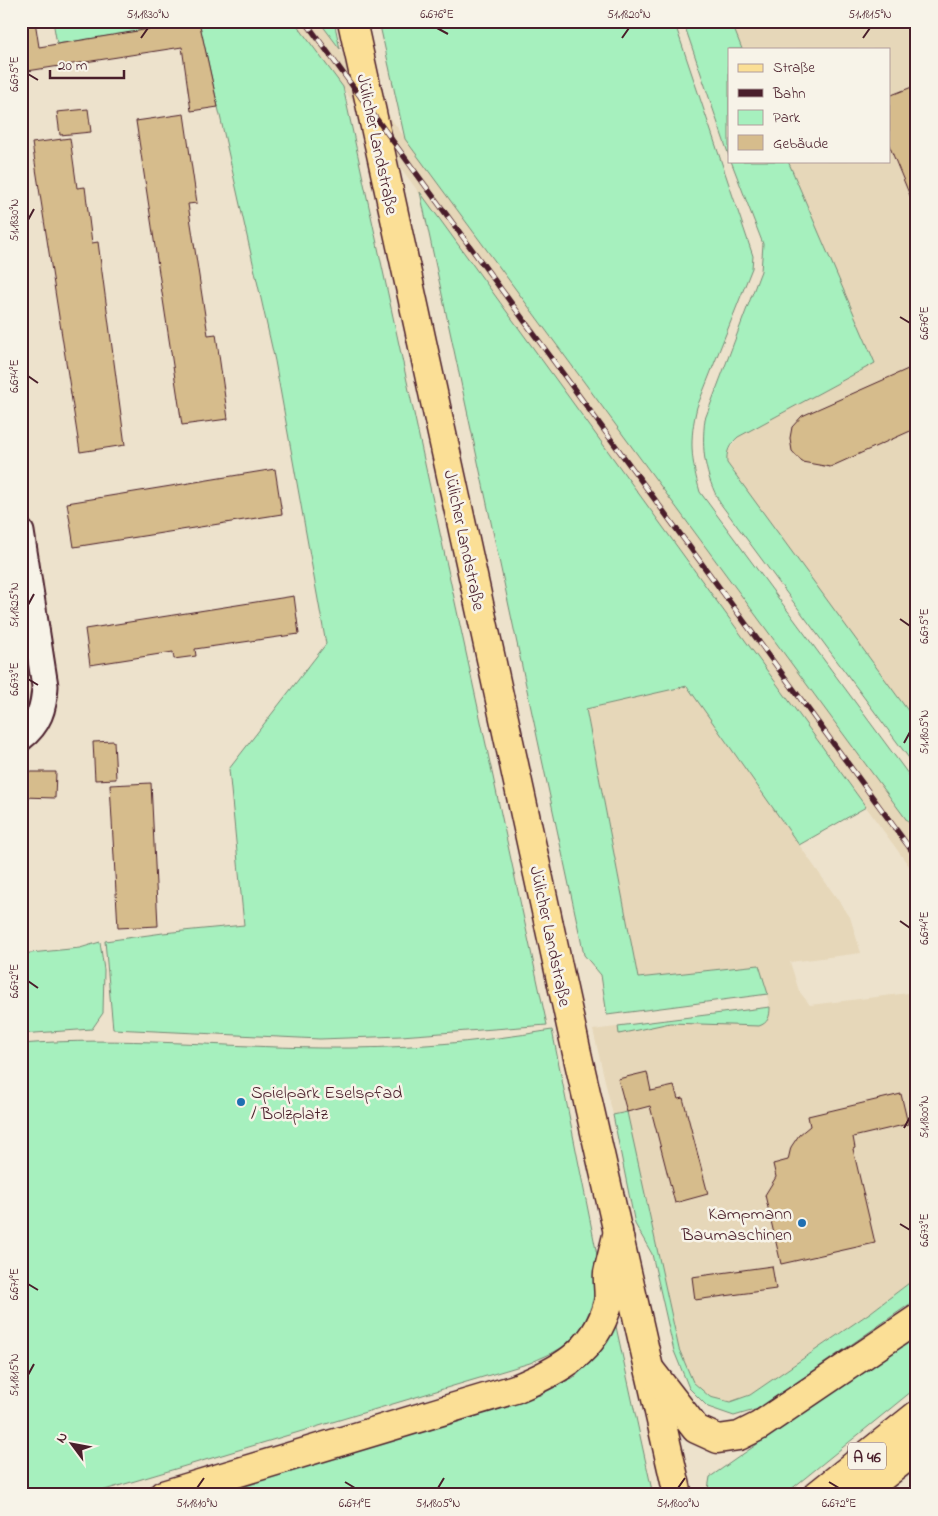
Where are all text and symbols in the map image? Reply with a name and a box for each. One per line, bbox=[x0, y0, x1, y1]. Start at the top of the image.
text: 51.1830°N bbox=[127, 6, 169, 24]
text: 6.676°E bbox=[420, 6, 454, 24]
text: 51.1820°N bbox=[607, 6, 651, 24]
text: 51.1815°N bbox=[848, 6, 892, 24]
scale bar bbox=[50, 48, 124, 80]
legend bbox=[728, 48, 890, 162]
text: 20 m bbox=[58, 55, 88, 77]
text: 6.675°E bbox=[6, 56, 24, 92]
text: Straße bbox=[773, 57, 815, 79]
street label: Jülicher Landstraße bbox=[348, 72, 404, 218]
text: Bahn bbox=[772, 83, 806, 105]
text: Park bbox=[773, 107, 801, 129]
text: Gebäude bbox=[773, 133, 829, 155]
text: 51.1830°N bbox=[6, 199, 24, 241]
text: 6.676°E bbox=[916, 306, 934, 340]
text: 6.674°E bbox=[6, 359, 24, 393]
street label: Jülicher Landstraße bbox=[435, 468, 491, 614]
text: 51.1825°N bbox=[6, 582, 24, 628]
text: 6.675°E bbox=[916, 608, 934, 644]
text: 6.673°E bbox=[6, 662, 24, 696]
text: 51.1805°N bbox=[916, 710, 934, 754]
street label: Jülicher Landstraße bbox=[521, 864, 577, 1010]
text: 6.674°E bbox=[916, 911, 934, 945]
text: 6.672°E bbox=[6, 964, 24, 998]
place label: Spielpark Eselspfad / Bolzplatz bbox=[251, 1081, 402, 1128]
text: 51.1800°N bbox=[916, 1095, 934, 1139]
marker: Spielpark Eselspfad / Bolzplatz bbox=[235, 1096, 247, 1108]
place label: Kampmann Baumaschinen bbox=[680, 1202, 792, 1249]
text: 6.673°E bbox=[916, 1213, 934, 1247]
marker: Kampmann Baumaschinen bbox=[796, 1217, 808, 1229]
text: 6.671°E bbox=[6, 1268, 24, 1300]
text: 51.1815°N bbox=[6, 1353, 24, 1397]
north arrow bbox=[48, 1418, 98, 1468]
text: N bbox=[51, 1428, 74, 1447]
road number: A 46 bbox=[848, 1442, 886, 1470]
text: 51.1810°N bbox=[176, 1495, 218, 1513]
text: 6.671°E bbox=[339, 1495, 371, 1513]
text: 51.1805°N bbox=[416, 1495, 460, 1513]
text: 51.1800°N bbox=[656, 1495, 700, 1513]
text: 6.672°E bbox=[822, 1495, 856, 1513]

